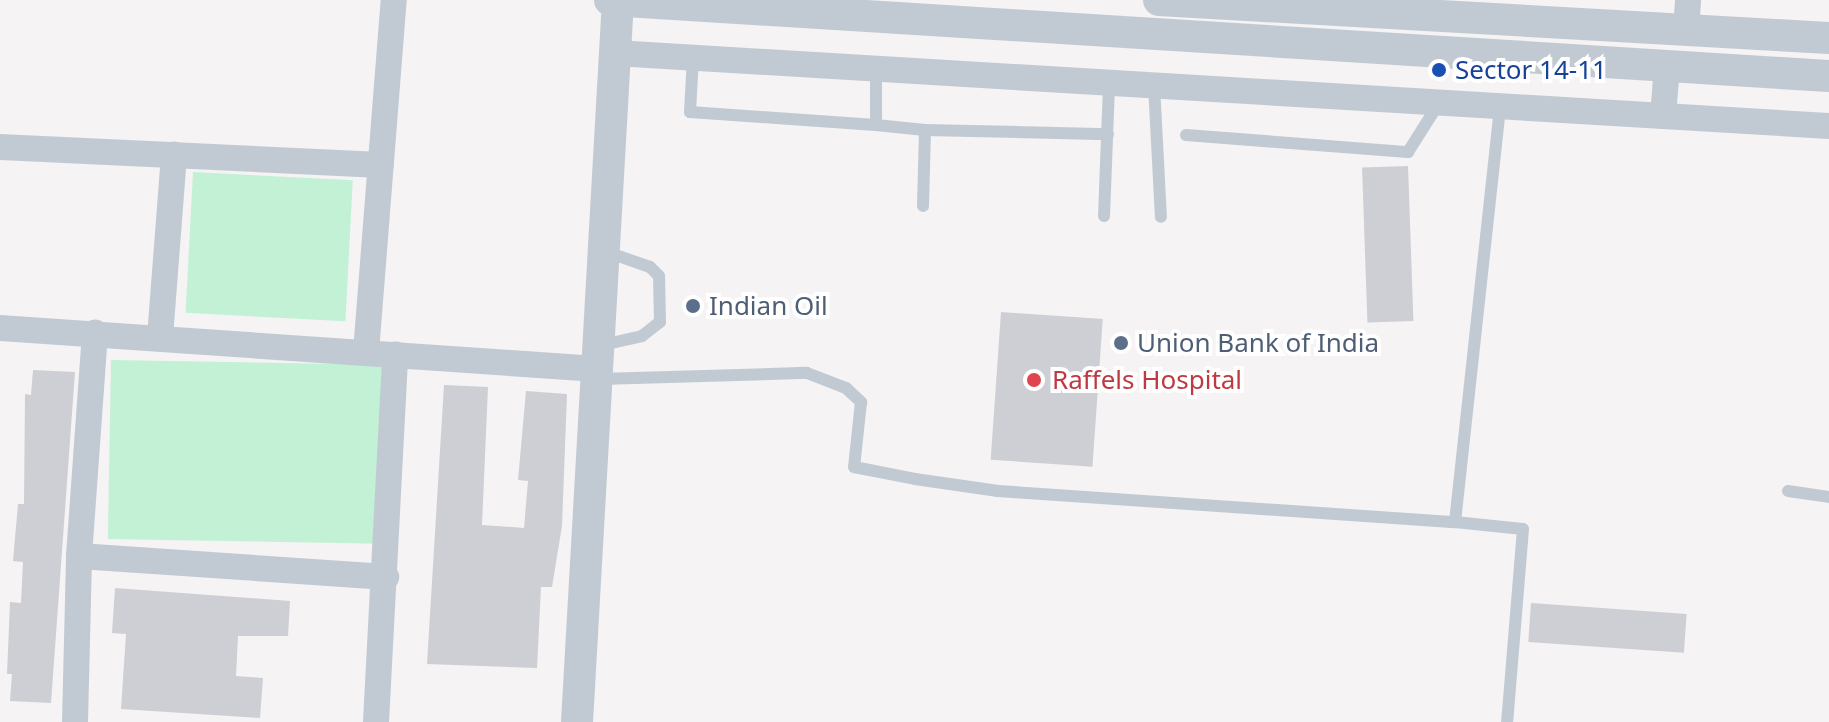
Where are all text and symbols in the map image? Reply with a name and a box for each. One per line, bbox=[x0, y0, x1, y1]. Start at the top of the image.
place label: Sector 14-11 bbox=[1455, 54, 1607, 86]
marker: Sector 14-11 bbox=[1430, 61, 1448, 79]
place label: Indian Oil bbox=[709, 290, 828, 322]
marker: Indian Oil bbox=[684, 297, 702, 315]
place label: Union Bank of India bbox=[1137, 327, 1379, 359]
marker: Union Bank of India bbox=[1112, 334, 1130, 352]
place label: Raffels Hospital bbox=[1052, 364, 1242, 396]
marker: Raffels Hospital bbox=[1023, 369, 1045, 391]

